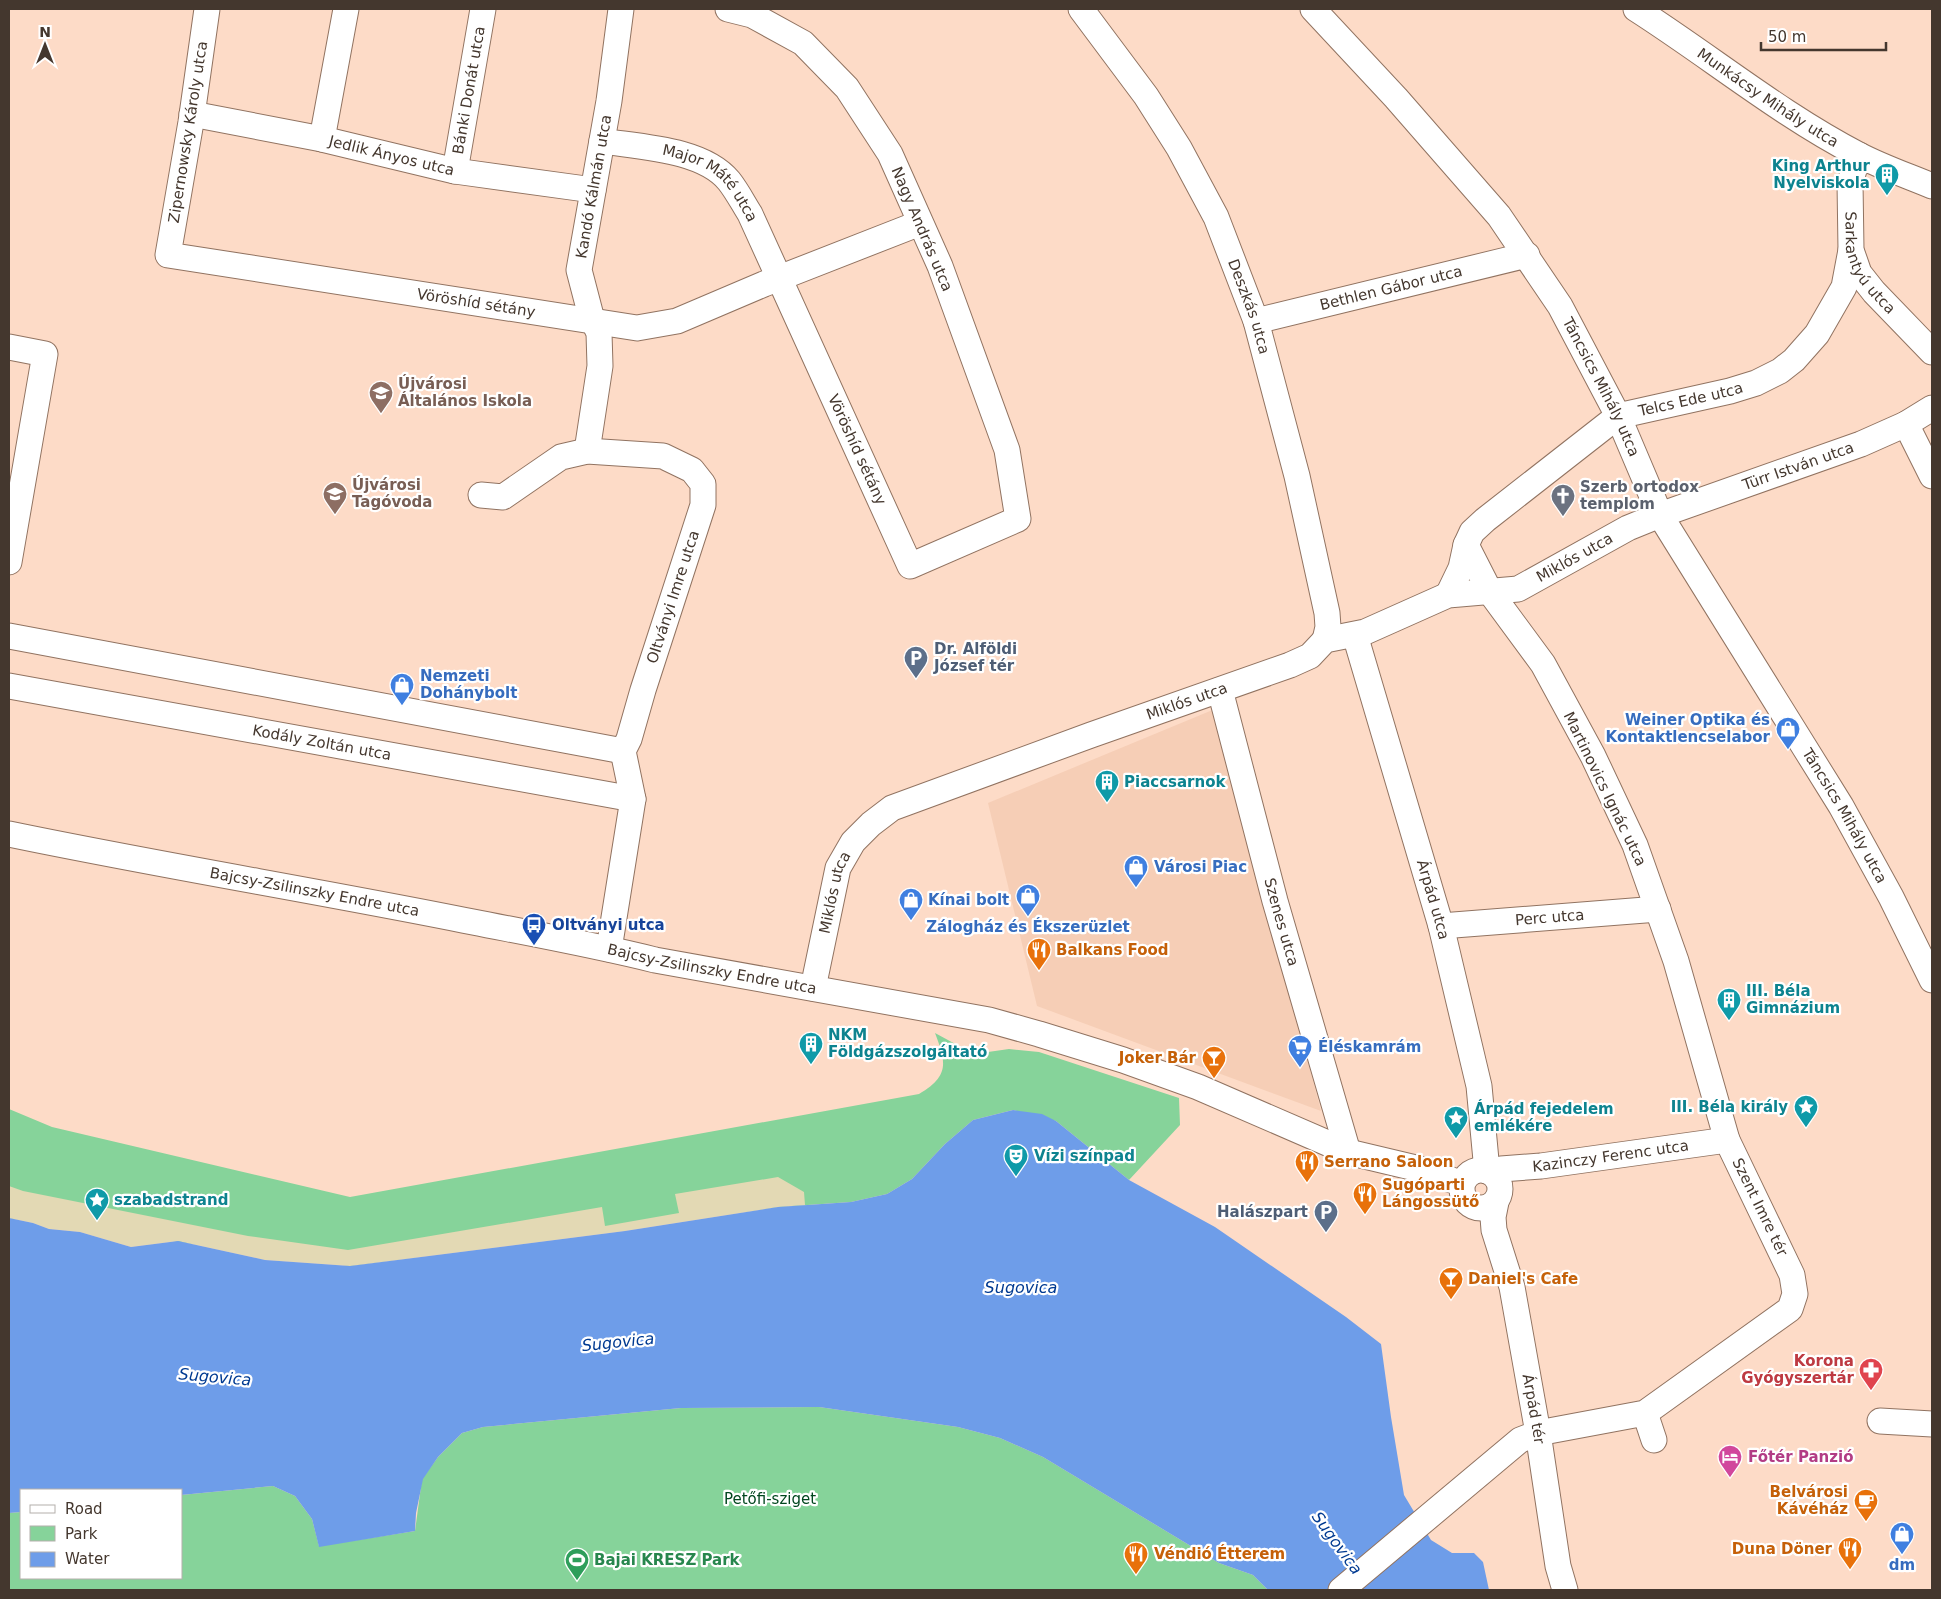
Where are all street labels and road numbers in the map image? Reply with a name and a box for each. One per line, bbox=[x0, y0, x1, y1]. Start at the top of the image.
street label: Bánki Donát utca bbox=[449, 25, 489, 156]
street label: Zipernowsky Károly utca bbox=[165, 40, 211, 224]
street label: Munkácsy Mihály utca bbox=[1694, 44, 1842, 151]
street label: Kandó Kálmán utca bbox=[572, 113, 615, 260]
street label: Jedlik Ányos utca bbox=[326, 132, 456, 180]
street label: Major Máté utca bbox=[661, 141, 761, 225]
street label: Nagy András utca bbox=[888, 164, 956, 294]
street label: Sarkantyú utca bbox=[1841, 211, 1899, 318]
street label: Deszkás utca bbox=[1224, 256, 1273, 356]
street label: Bethlen Gábor utca bbox=[1318, 262, 1464, 314]
street label: Vöröshíd sétány bbox=[416, 285, 537, 321]
street label: Táncsics Mihály utca bbox=[1558, 314, 1643, 459]
street label: Telcs Ede utca bbox=[1636, 378, 1745, 420]
street label: Vöröshíd sétány bbox=[824, 391, 890, 508]
street label: Türr István utca bbox=[1739, 438, 1856, 494]
street label: Oltványi Imre utca bbox=[643, 528, 703, 666]
street label: Miklós utca bbox=[1533, 529, 1616, 586]
street label: Miklós utca bbox=[1144, 679, 1230, 724]
street label: Martinovics Ignác utca bbox=[1560, 709, 1650, 869]
street label: Kodály Zoltán utca bbox=[251, 721, 393, 764]
street label: Táncsics Mihály utca bbox=[1798, 744, 1891, 886]
street label: Miklós utca bbox=[816, 848, 855, 935]
street label: Árpád utca bbox=[1413, 857, 1453, 941]
street label: Bajcsy-Zsilinszky Endre utca bbox=[208, 864, 421, 920]
street label: Szenes utca bbox=[1260, 876, 1302, 968]
street label: Perc utca bbox=[1514, 906, 1585, 929]
street label: Bajcsy-Zsilinszky Endre utca bbox=[606, 940, 818, 998]
street label: Kazinczy Ferenc utca bbox=[1532, 1136, 1690, 1176]
street label: Szent Imre tér bbox=[1728, 1155, 1792, 1260]
street label: Árpád tér bbox=[1519, 1372, 1549, 1446]

